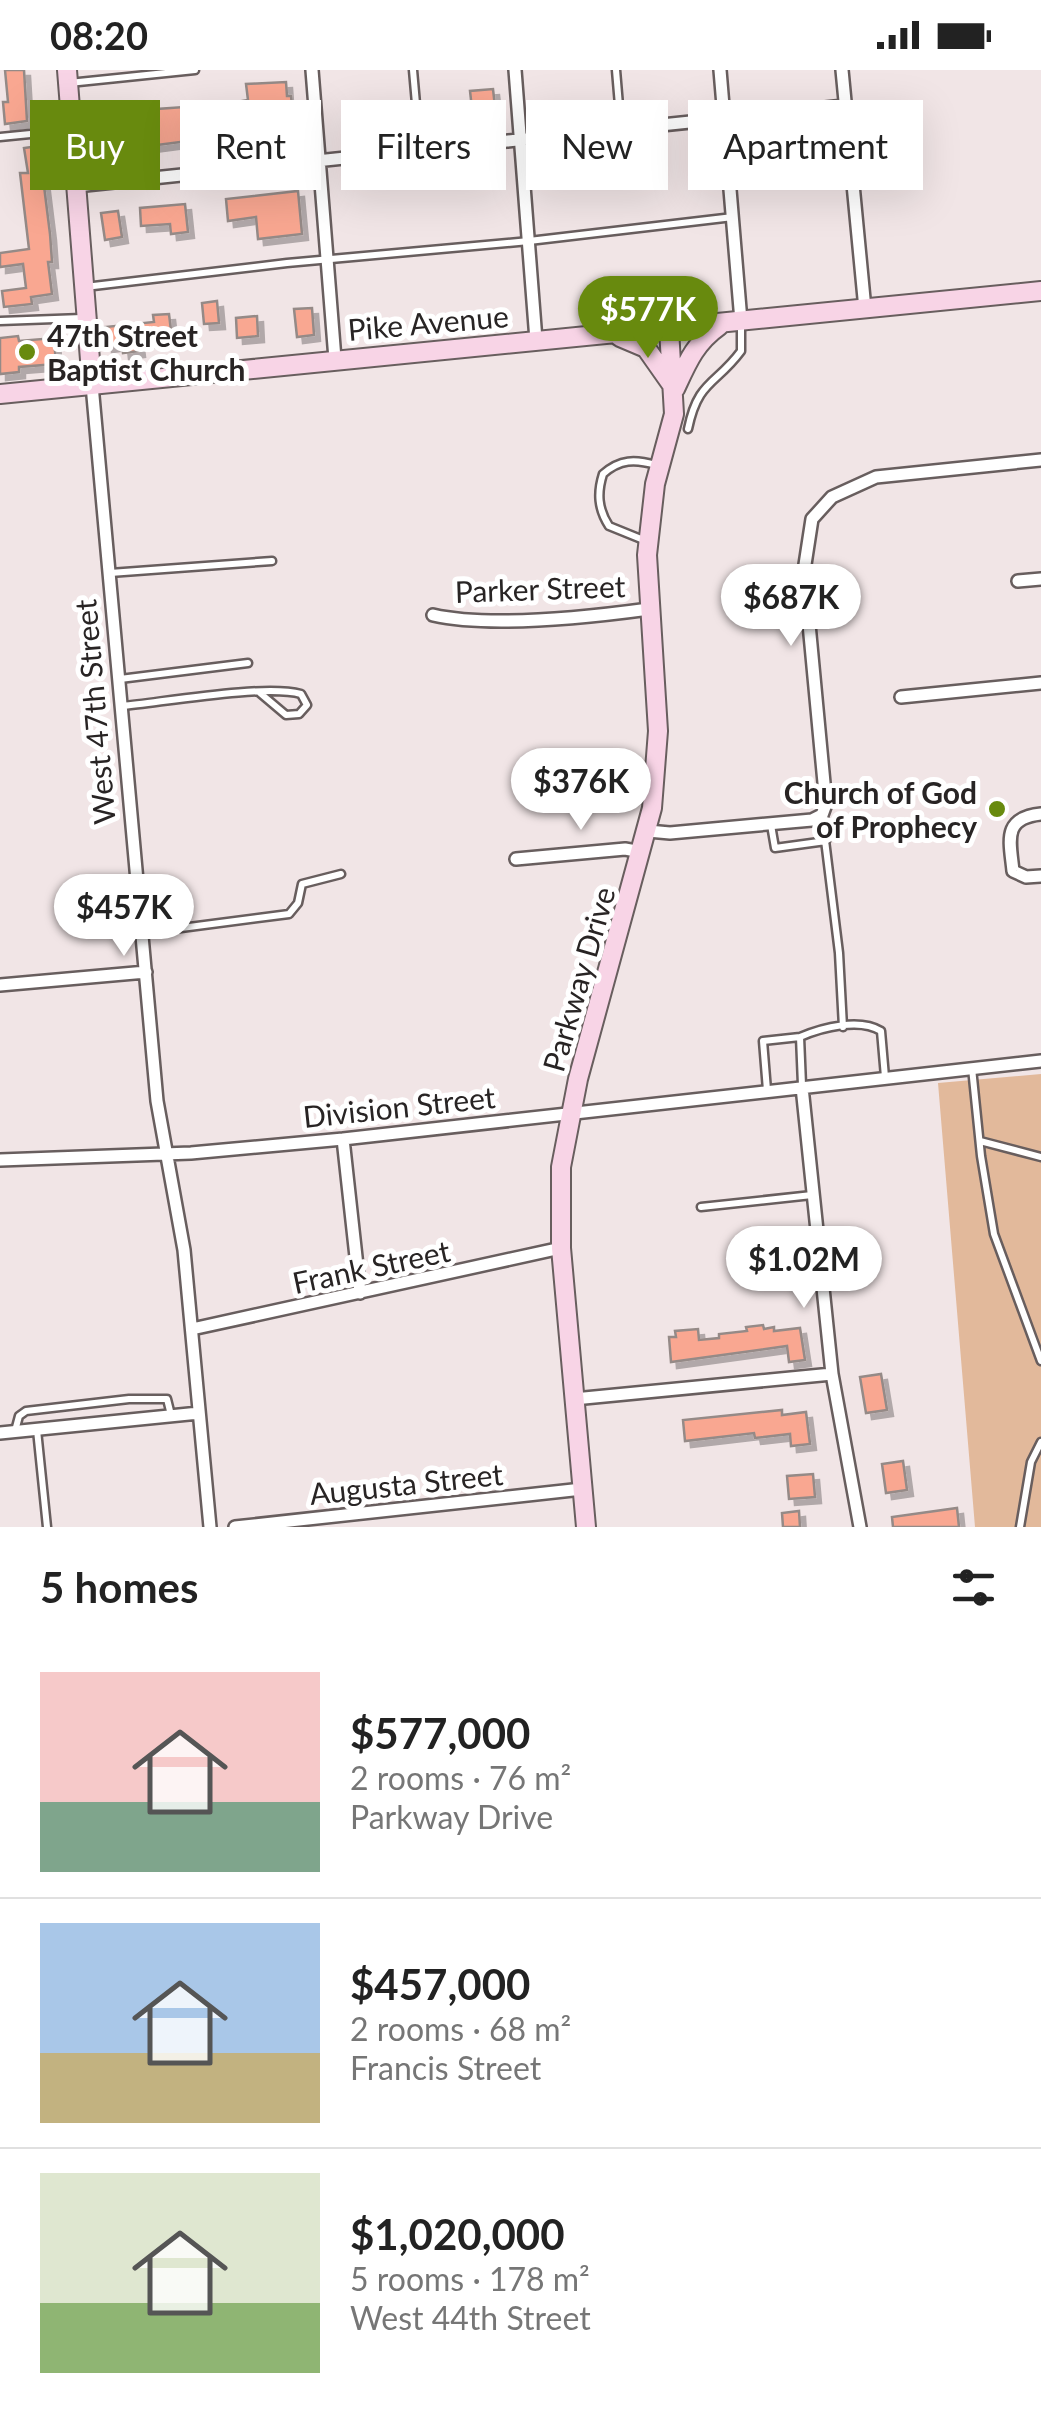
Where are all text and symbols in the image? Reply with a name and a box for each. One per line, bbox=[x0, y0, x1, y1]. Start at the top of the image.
text: 08:20 bbox=[50, 12, 148, 58]
chip: Buy bbox=[30, 100, 160, 190]
chip: Rent bbox=[180, 100, 321, 190]
chip: Filters bbox=[341, 100, 506, 190]
chip: New bbox=[526, 100, 668, 190]
chip: Apartment bbox=[688, 100, 923, 190]
pin: $577K bbox=[578, 276, 718, 361]
text: $577K bbox=[600, 289, 696, 328]
street label: Pike Avenue bbox=[346, 297, 510, 347]
place label: 47th Street Baptist Church bbox=[47, 317, 245, 387]
marker: 47th Street Baptist Church bbox=[16, 341, 38, 363]
pin: $687K bbox=[721, 564, 861, 649]
street label: Parker Street bbox=[454, 567, 626, 609]
text: $687K bbox=[743, 577, 839, 616]
street label: West 47th Street bbox=[66, 598, 122, 826]
pin: $376K bbox=[511, 748, 651, 833]
text: $376K bbox=[533, 761, 629, 800]
place label: Church of God of Prophecy bbox=[784, 774, 977, 844]
marker: Church of God of Prophecy bbox=[986, 798, 1008, 820]
pin: $457K bbox=[54, 874, 194, 959]
street label: Parkway Drive bbox=[534, 882, 622, 1076]
text: $457K bbox=[76, 887, 172, 926]
street label: Division Street bbox=[301, 1078, 497, 1134]
pin: $1.02M bbox=[723, 1226, 885, 1311]
street label: Frank Street bbox=[289, 1232, 453, 1300]
text: $1.02M bbox=[748, 1239, 860, 1278]
street label: Augusta Street bbox=[307, 1455, 505, 1511]
icon: filters bbox=[946, 1560, 1001, 1615]
text: 5 homes bbox=[40, 1562, 198, 1612]
text: $577,000 bbox=[350, 1708, 530, 1758]
icon: home bbox=[120, 1712, 240, 1832]
text: 2 rooms · 76 m² bbox=[350, 1758, 571, 1797]
text: Parkway Drive bbox=[350, 1797, 553, 1836]
text: $457,000 bbox=[350, 1959, 530, 2009]
icon: home bbox=[120, 1963, 240, 2083]
text: 2 rooms · 68 m² bbox=[350, 2009, 571, 2048]
text: Francis Street bbox=[350, 2048, 541, 2087]
text: $1,020,000 bbox=[350, 2209, 565, 2259]
icon: home bbox=[120, 2213, 240, 2333]
text: 5 rooms · 178 m² bbox=[350, 2259, 590, 2298]
text: West 44th Street bbox=[350, 2298, 591, 2337]

